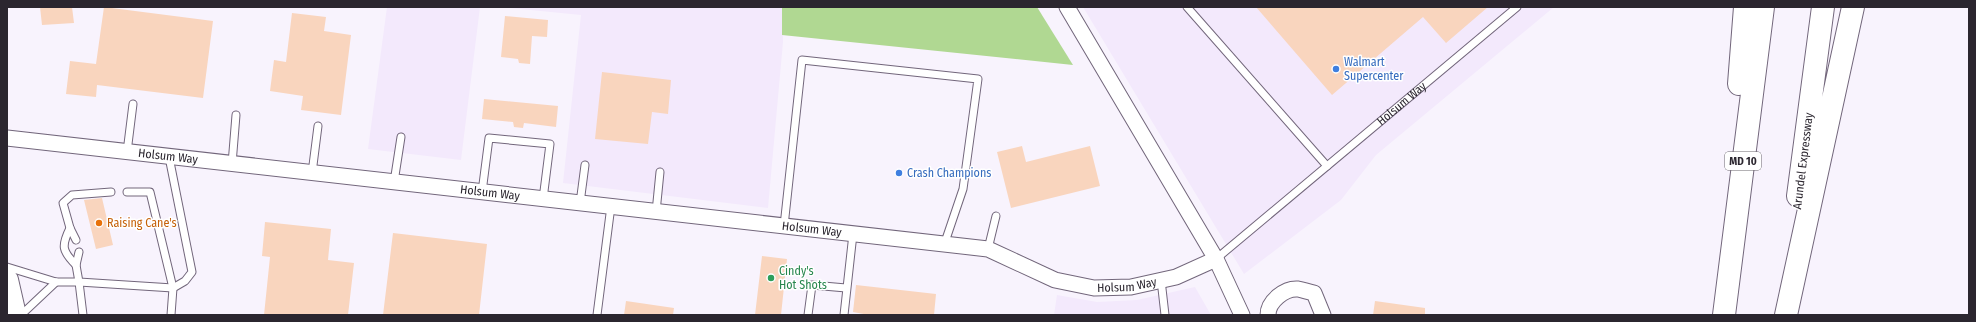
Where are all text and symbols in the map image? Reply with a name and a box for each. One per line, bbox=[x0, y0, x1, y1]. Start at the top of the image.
place label: Walmart Supercenter bbox=[1344, 55, 1404, 83]
marker: Walmart Supercenter bbox=[1331, 64, 1341, 74]
street label: Holsum Way bbox=[1374, 79, 1430, 128]
street label: Arundel Expressway bbox=[1790, 111, 1816, 210]
street label: Holsum Way bbox=[137, 146, 199, 167]
road number: MD 10 bbox=[1725, 152, 1761, 170]
place label: Crash Champions bbox=[907, 166, 991, 180]
marker: Crash Champions bbox=[894, 168, 904, 178]
street label: Holsum Way bbox=[459, 182, 521, 203]
place label: Raising Cane's bbox=[107, 216, 177, 230]
marker: Raising Cane's bbox=[94, 218, 104, 228]
street label: Holsum Way bbox=[781, 219, 843, 239]
place label: Cindy's Hot Shots bbox=[779, 264, 827, 292]
marker: Cindy's Hot Shots bbox=[766, 273, 776, 283]
street label: Holsum Way bbox=[1097, 274, 1159, 295]

